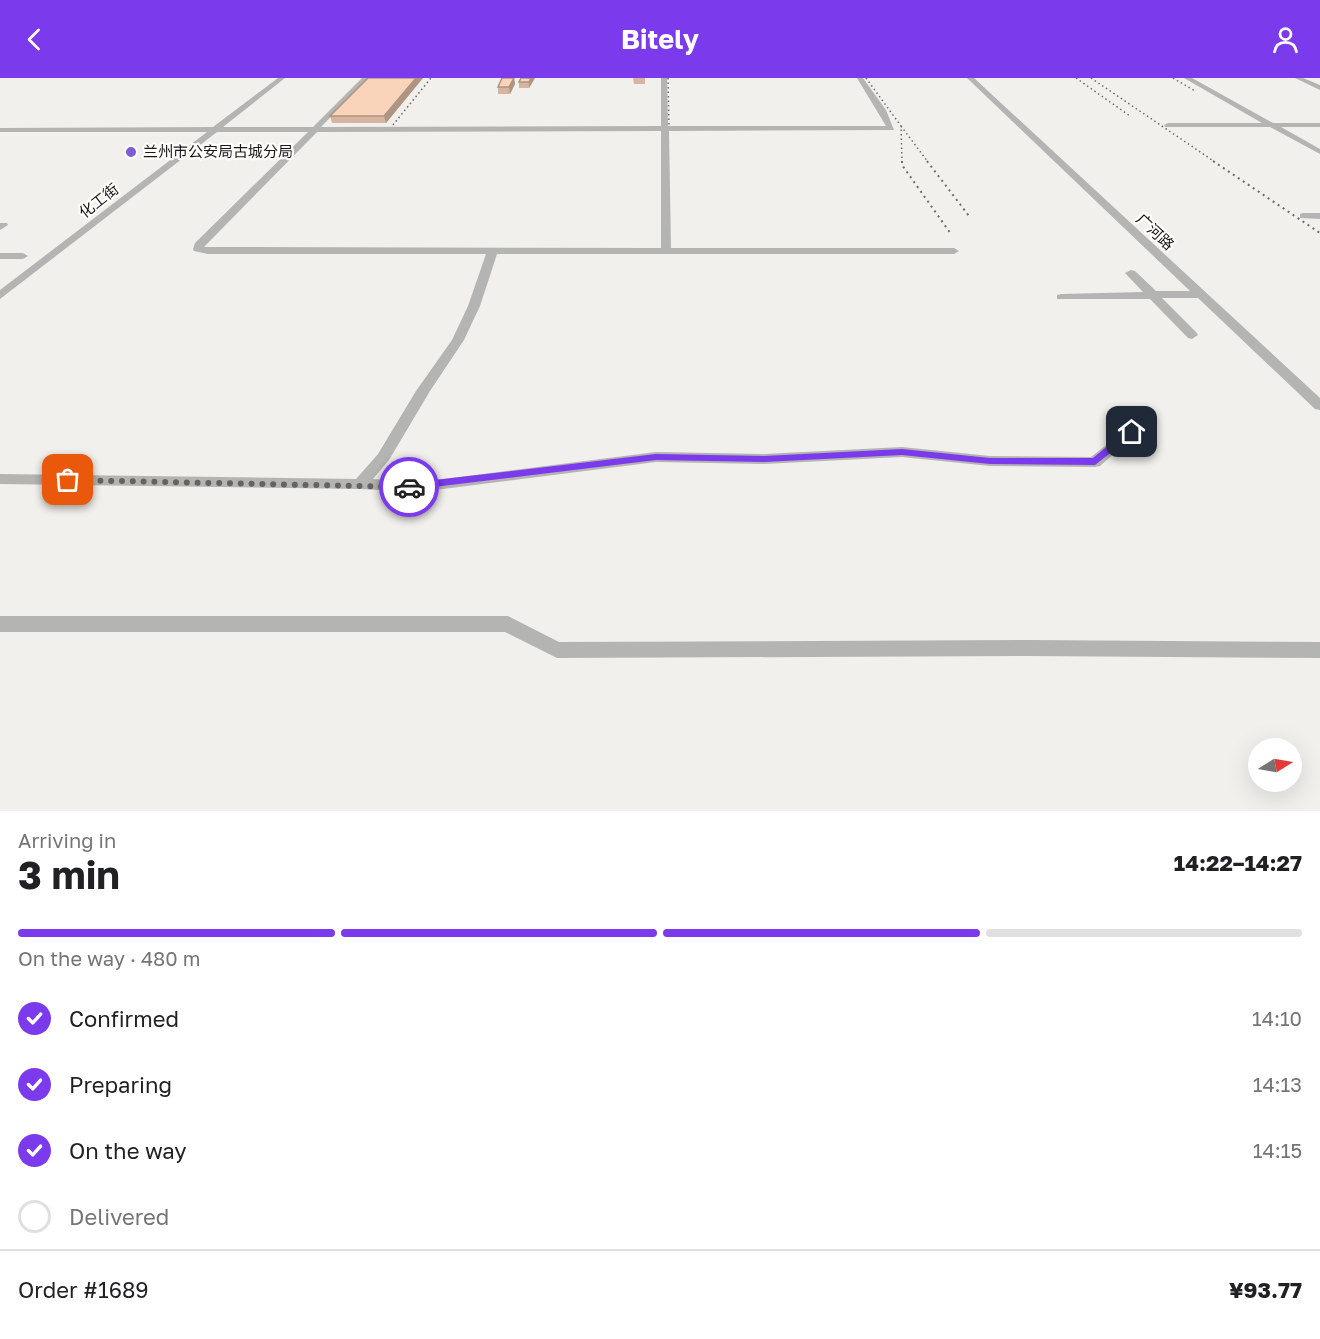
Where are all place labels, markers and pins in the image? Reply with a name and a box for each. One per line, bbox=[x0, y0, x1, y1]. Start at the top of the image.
place label: 兰州市公安局古城分局 bbox=[143, 142, 293, 160]
marker: 兰州市公安局古城分局 bbox=[124, 145, 138, 159]
pin bbox=[1106, 406, 1157, 457]
pin bbox=[42, 454, 93, 505]

